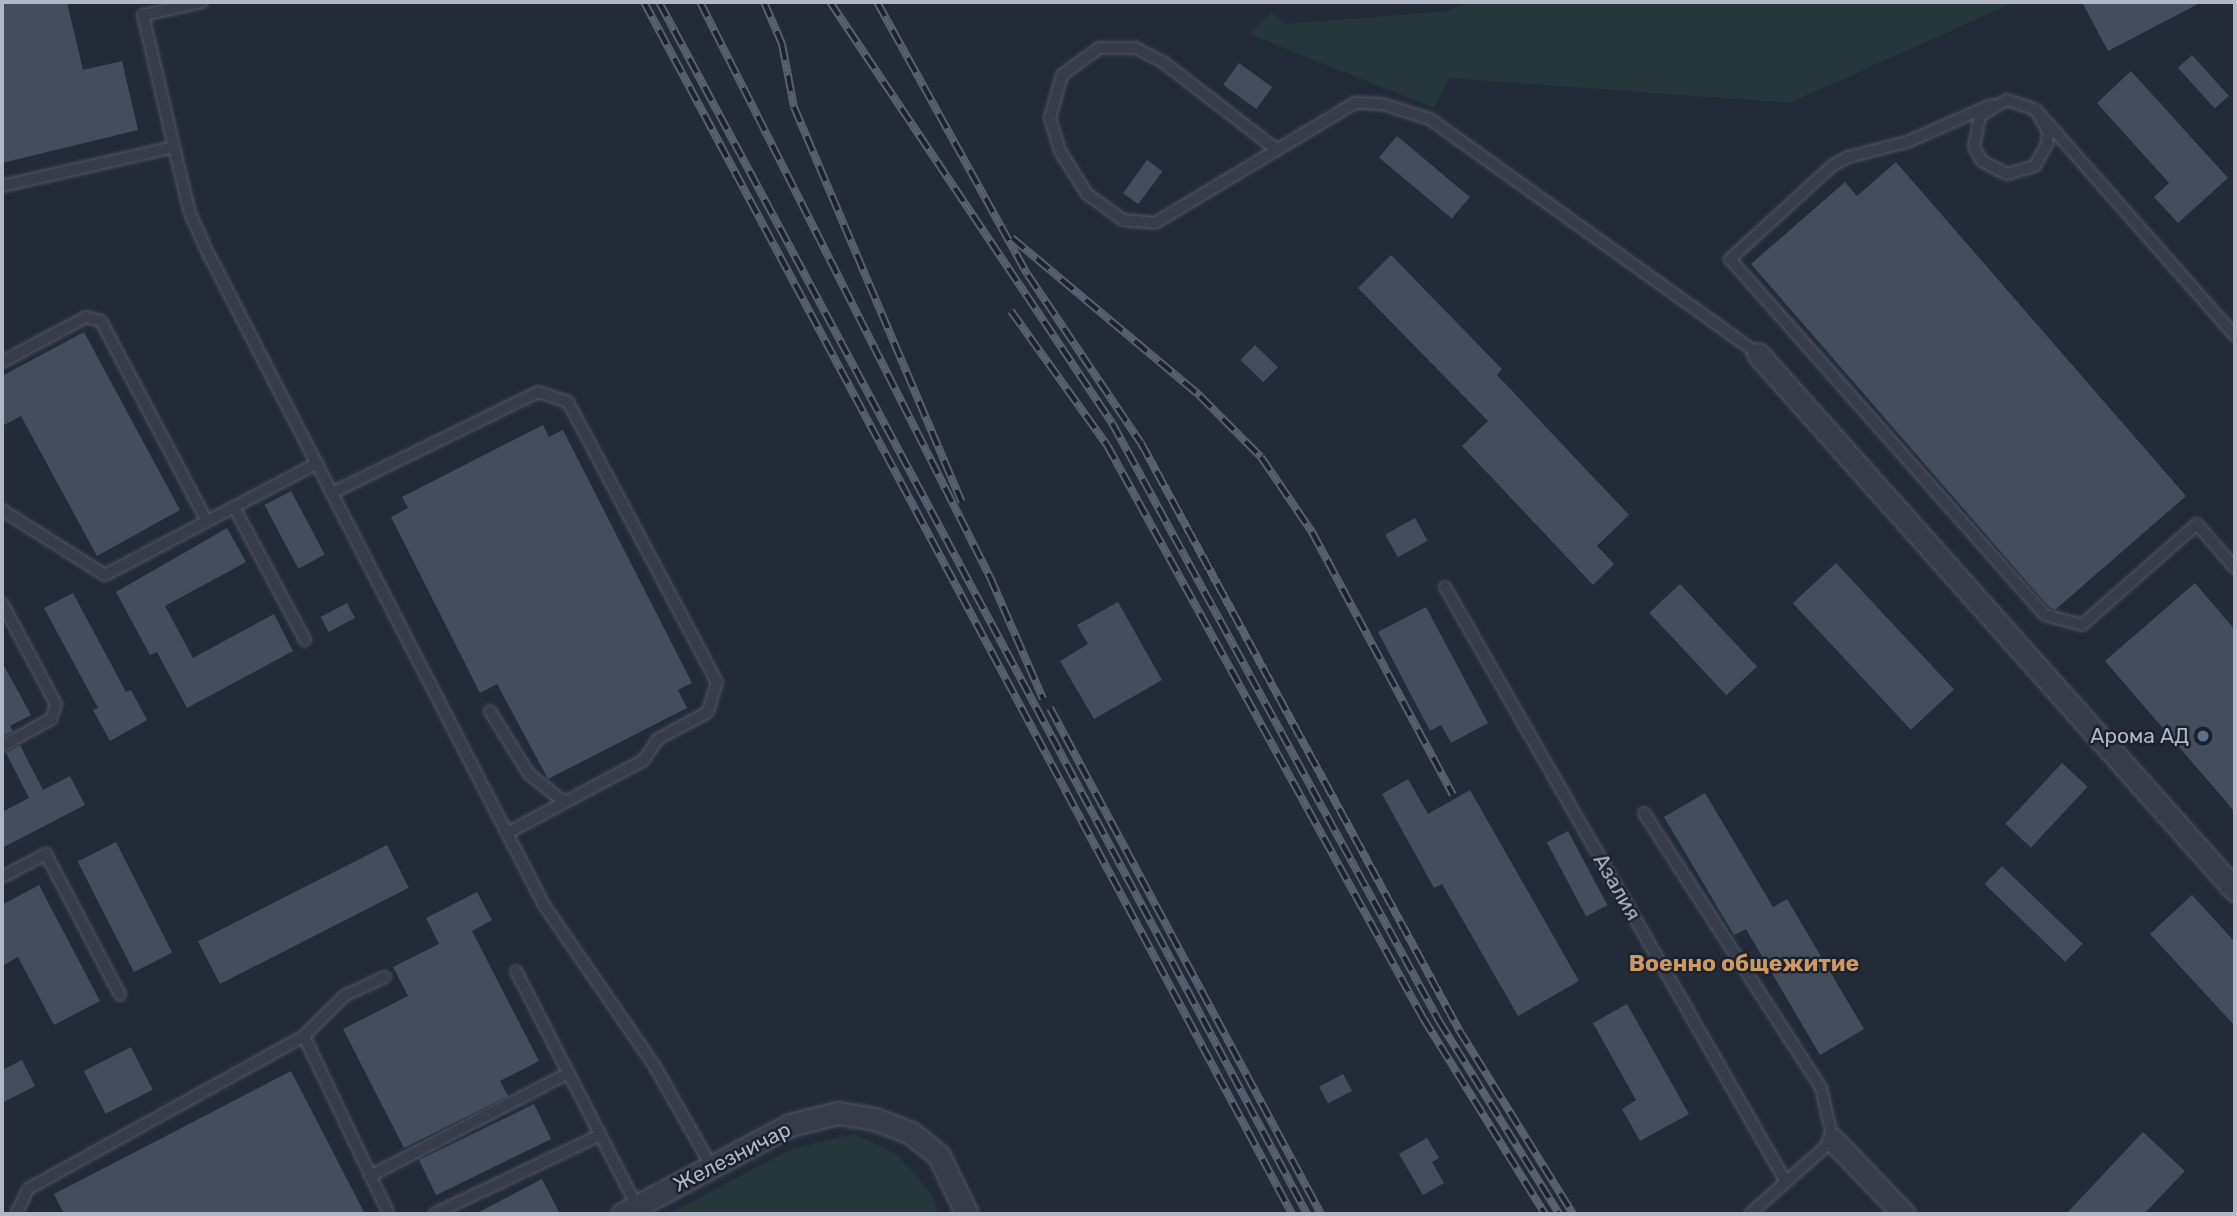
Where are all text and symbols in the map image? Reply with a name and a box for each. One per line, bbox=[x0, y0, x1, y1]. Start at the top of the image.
place label: Арома АД bbox=[2090, 723, 2189, 749]
marker: Арома АД bbox=[2195, 728, 2211, 744]
street label: Азалия bbox=[1588, 849, 1646, 925]
district label: Военно общежитие bbox=[1629, 949, 1859, 977]
street label: Железничар bbox=[669, 1117, 795, 1197]

